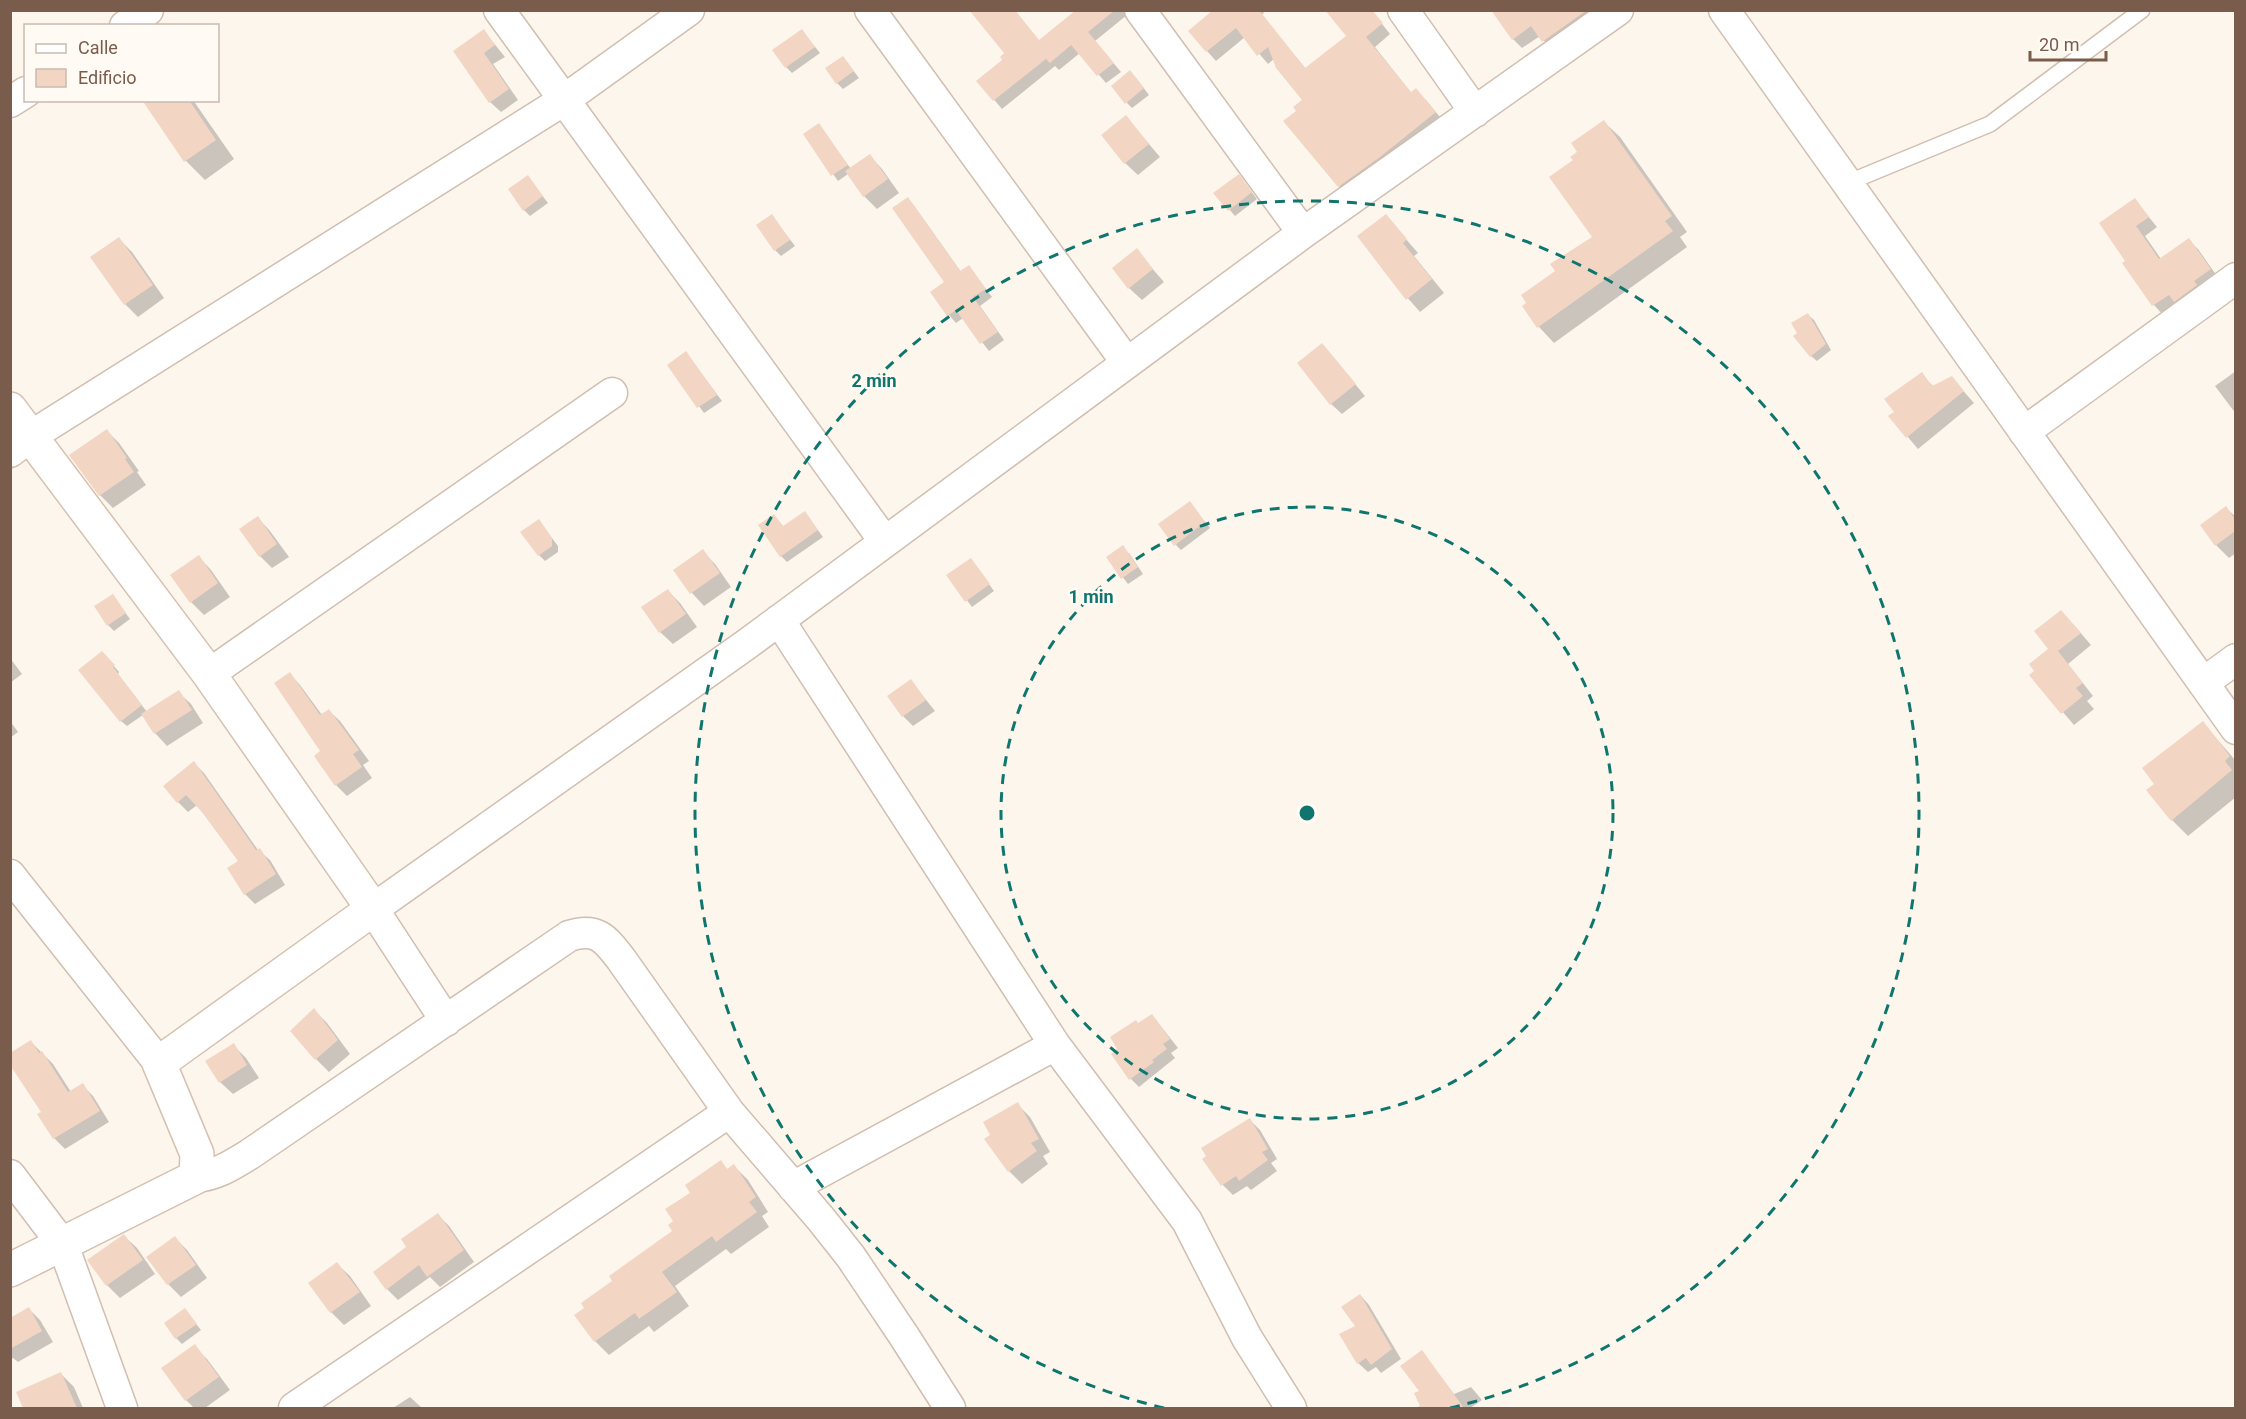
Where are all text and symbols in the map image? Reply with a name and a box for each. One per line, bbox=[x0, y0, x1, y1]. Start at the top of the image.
legend bbox=[24, 24, 219, 102]
scale bar bbox=[2030, 24, 2106, 62]
text: 20 m bbox=[2039, 34, 2079, 55]
text: Calle bbox=[78, 37, 118, 58]
text: Edificio bbox=[78, 67, 137, 88]
text: 2 min bbox=[851, 370, 897, 391]
text: 1 min bbox=[1068, 586, 1114, 607]
centre of rings bbox=[1297, 803, 1317, 823]

